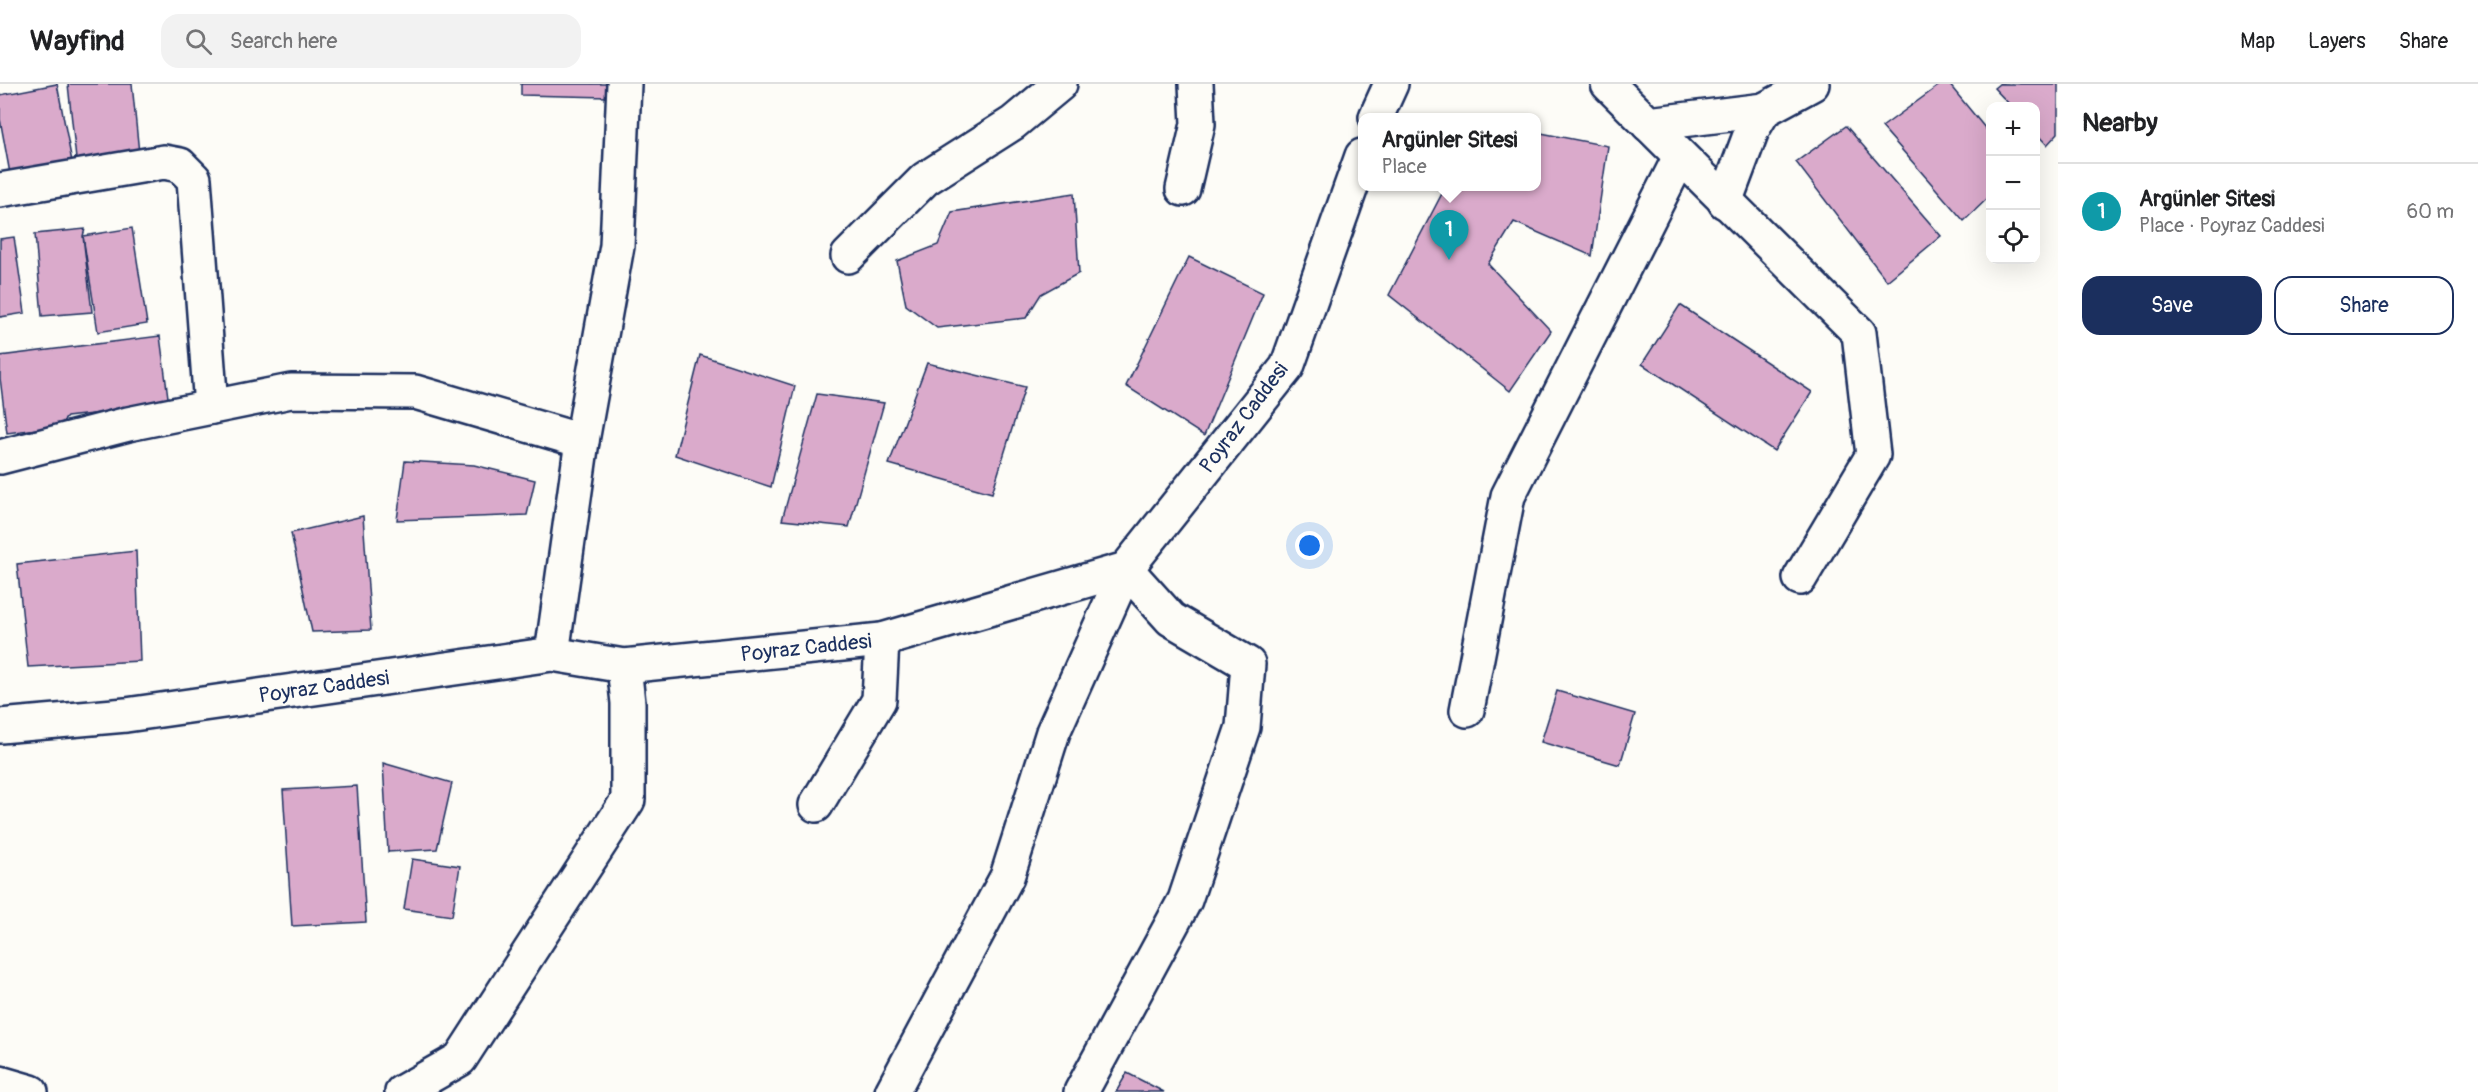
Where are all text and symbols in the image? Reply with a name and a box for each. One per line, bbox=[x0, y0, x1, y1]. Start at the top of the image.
search box bbox=[161, 14, 581, 68]
text: Wayfind bbox=[30, 24, 125, 59]
icon: search bbox=[182, 25, 215, 58]
text: Search here bbox=[230, 27, 337, 55]
text: Map bbox=[2240, 28, 2275, 55]
text: Layers bbox=[2308, 28, 2366, 55]
text: Share bbox=[2399, 28, 2448, 55]
map controls bbox=[1986, 102, 2040, 264]
button: + bbox=[1986, 102, 2040, 156]
text: Nearby bbox=[2082, 107, 2158, 139]
popup bbox=[1358, 113, 1541, 191]
text: Argünler Sitesi bbox=[1382, 126, 1517, 154]
text: Place bbox=[1382, 154, 1427, 179]
button: − bbox=[1986, 156, 2040, 210]
text: Argünler Sitesi bbox=[2139, 185, 2275, 213]
text: 1 bbox=[2098, 199, 2105, 224]
text: 60 m bbox=[2407, 199, 2454, 224]
pin: 1 bbox=[1430, 210, 1468, 260]
button: locate bbox=[1986, 210, 2040, 264]
text: Place · Poyraz Caddesi bbox=[2139, 213, 2325, 238]
button: Save bbox=[2082, 276, 2262, 335]
button: Share bbox=[2274, 276, 2454, 335]
street label: Poyraz Caddesi bbox=[1194, 357, 1295, 479]
your location bbox=[1295, 531, 1324, 560]
street label: Poyraz Caddesi bbox=[739, 628, 873, 668]
street label: Poyraz Caddesi bbox=[257, 664, 391, 710]

